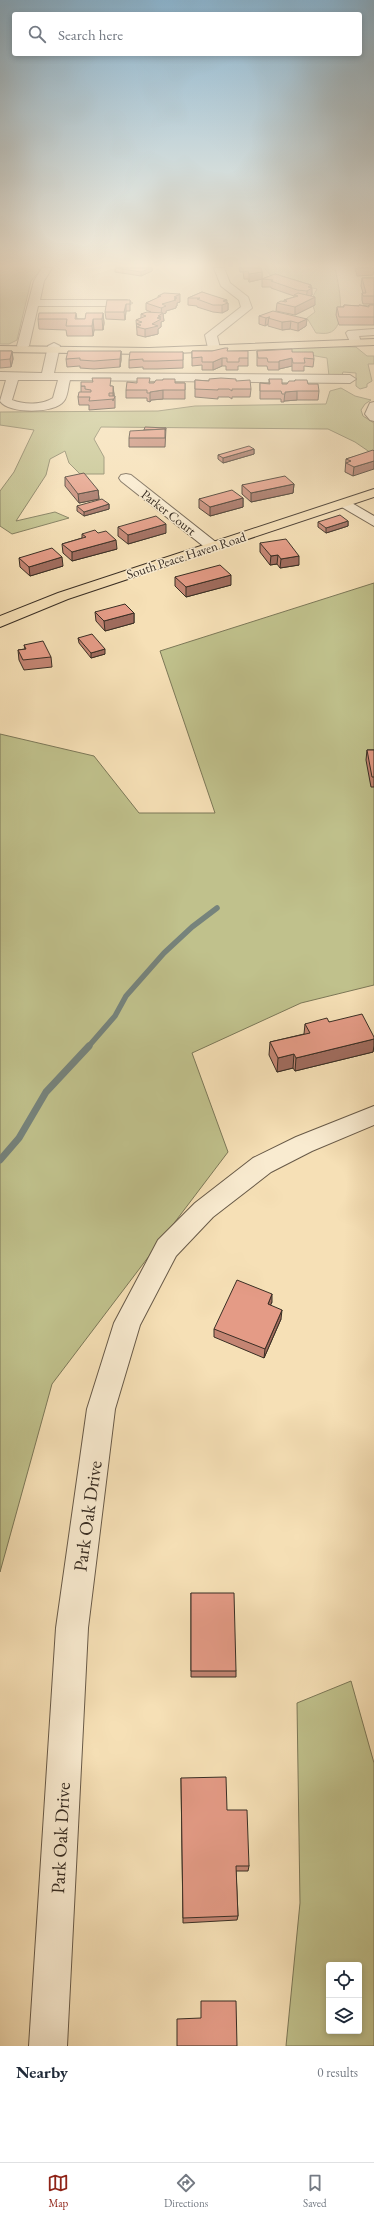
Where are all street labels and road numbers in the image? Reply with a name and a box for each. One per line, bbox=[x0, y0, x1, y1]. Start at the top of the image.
street label: Parker Court bbox=[138, 486, 200, 539]
street label: South Peace Haven Road bbox=[124, 528, 249, 583]
street label: Park Oak Drive bbox=[67, 1459, 108, 1573]
street label: Park Oak Drive bbox=[45, 1782, 76, 1894]

